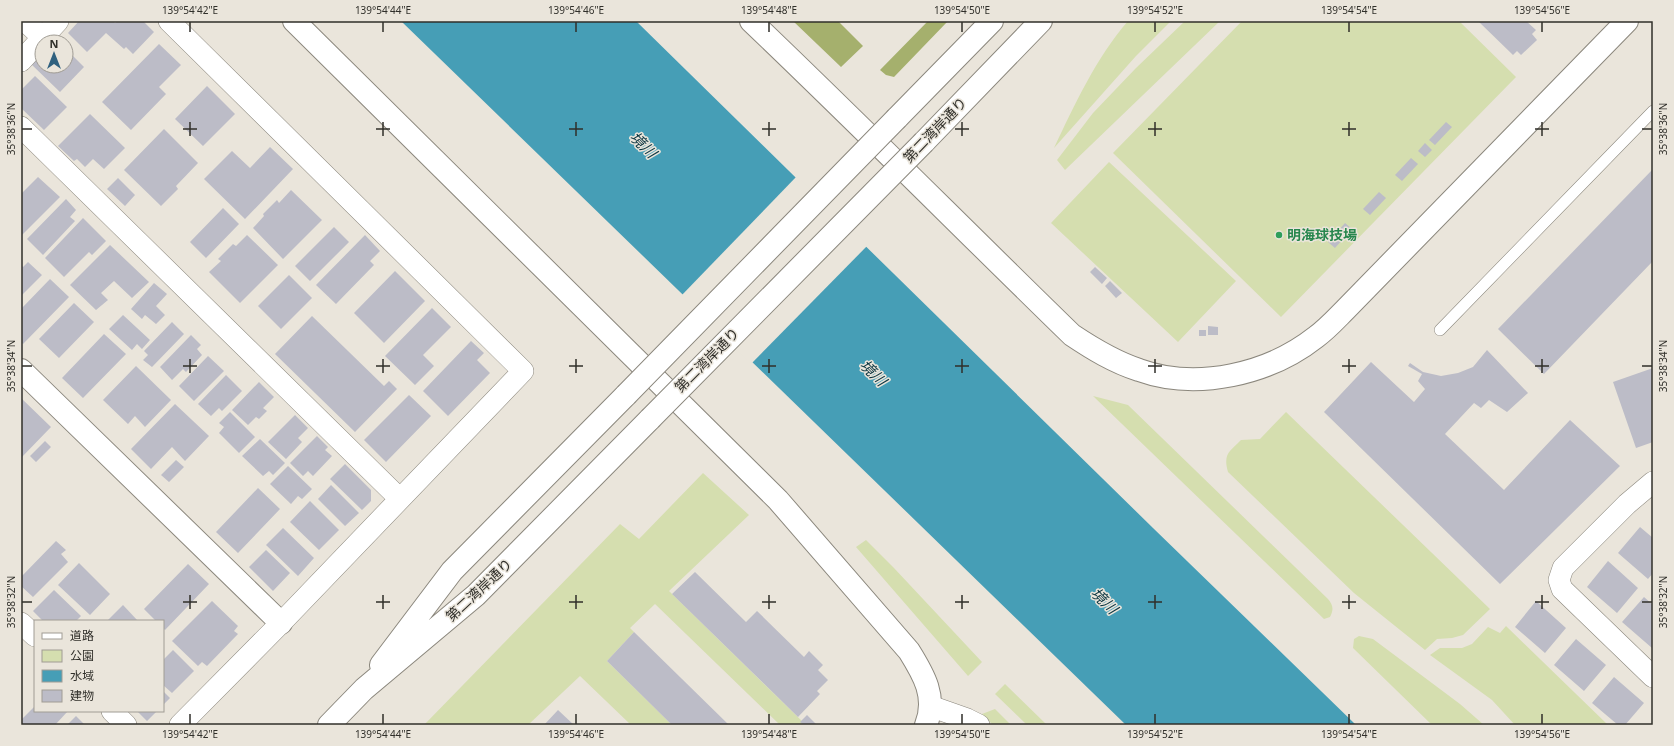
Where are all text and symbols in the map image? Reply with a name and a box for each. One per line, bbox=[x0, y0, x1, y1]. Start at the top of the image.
text: 139°54'42"E bbox=[162, 3, 218, 17]
text: 139°54'44"E bbox=[355, 3, 411, 17]
text: 139°54'46"E bbox=[548, 3, 604, 17]
text: 139°54'48"E bbox=[741, 3, 797, 17]
text: 139°54'50"E bbox=[934, 3, 990, 17]
text: 139°54'52"E bbox=[1127, 3, 1183, 17]
text: 139°54'54"E bbox=[1321, 3, 1377, 17]
text: 139°54'56"E bbox=[1514, 3, 1570, 17]
north arrow bbox=[34, 34, 74, 74]
text: N bbox=[50, 36, 58, 51]
street label: 第二湾岸通り bbox=[899, 93, 971, 166]
text: 35°38'36"N bbox=[4, 103, 18, 155]
text: 35°38'36"N bbox=[1656, 103, 1670, 155]
water label: 境川 bbox=[626, 127, 663, 163]
place label: 明海球技場 bbox=[1287, 225, 1357, 244]
marker: 明海球技場 bbox=[1274, 230, 1284, 240]
street label: 第二湾岸通り bbox=[670, 323, 743, 396]
text: 35°38'34"N bbox=[4, 340, 18, 392]
text: 35°38'34"N bbox=[1656, 340, 1670, 392]
water label: 境川 bbox=[856, 355, 893, 391]
street label: 第二湾岸通り bbox=[441, 554, 516, 625]
text: 35°38'32"N bbox=[4, 576, 18, 628]
text: 35°38'32"N bbox=[1656, 576, 1670, 628]
water label: 境川 bbox=[1087, 583, 1124, 619]
legend bbox=[34, 620, 164, 712]
text: 道路 bbox=[70, 627, 94, 644]
text: 公園 bbox=[70, 647, 94, 664]
text: 水域 bbox=[70, 667, 94, 684]
text: 建物 bbox=[70, 687, 94, 704]
text: 139°54'42"E bbox=[162, 727, 218, 741]
text: 139°54'44"E bbox=[355, 727, 411, 741]
text: 139°54'46"E bbox=[548, 727, 604, 741]
text: 139°54'48"E bbox=[741, 727, 797, 741]
text: 139°54'50"E bbox=[934, 727, 990, 741]
text: 139°54'52"E bbox=[1127, 727, 1183, 741]
text: 139°54'54"E bbox=[1321, 727, 1377, 741]
text: 139°54'56"E bbox=[1514, 727, 1570, 741]

